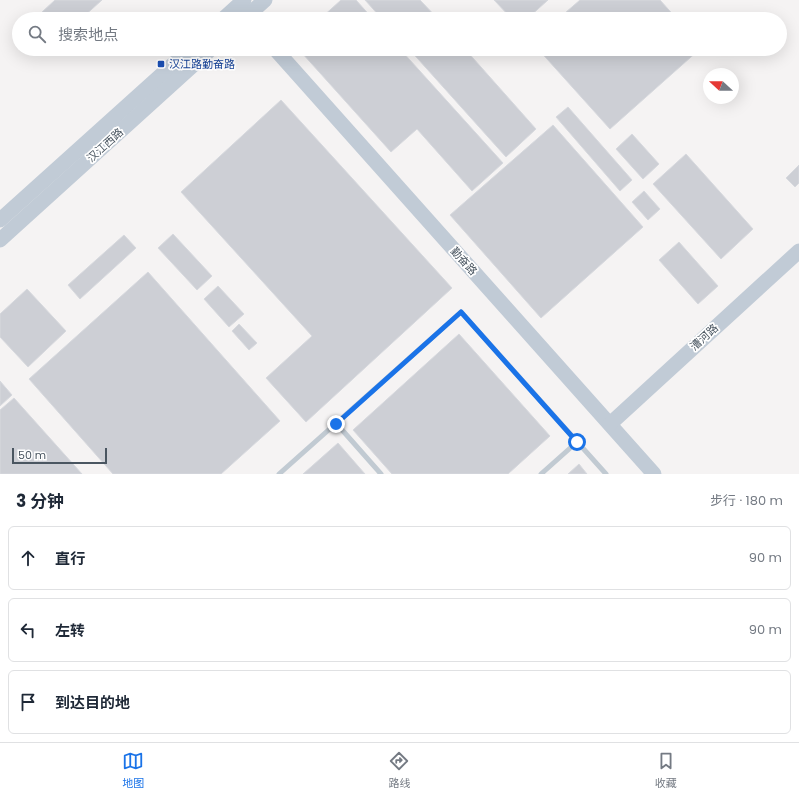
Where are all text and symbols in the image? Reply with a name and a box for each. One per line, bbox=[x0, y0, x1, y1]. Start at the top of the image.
search box bbox=[12, 12, 787, 56]
icon: search bbox=[26, 23, 48, 45]
text: 搜索地点 bbox=[58, 24, 118, 45]
place label: 汉江路勤奋路 bbox=[169, 56, 235, 72]
marker: 汉江路勤奋路 bbox=[156, 59, 166, 69]
north arrow bbox=[703, 68, 739, 104]
street label: 汉江西路 bbox=[83, 124, 127, 166]
street label: 勤奋路 bbox=[447, 243, 481, 279]
street label: 漕河路 bbox=[686, 320, 722, 354]
route end bbox=[327, 415, 345, 433]
route start bbox=[568, 433, 586, 451]
scale bar bbox=[12, 446, 107, 465]
text: 50 m bbox=[18, 447, 46, 463]
text: 3 分钟 bbox=[16, 489, 64, 513]
text: 步行 · 180 m bbox=[710, 491, 783, 510]
icon: ahead bbox=[17, 547, 39, 569]
text: 直行 bbox=[55, 548, 85, 569]
text: 90 m bbox=[749, 548, 782, 567]
icon: left bbox=[17, 619, 39, 641]
text: 左转 bbox=[55, 620, 85, 641]
text: 90 m bbox=[749, 620, 782, 639]
icon: arrive bbox=[17, 691, 39, 713]
text: 到达目的地 bbox=[55, 692, 130, 713]
tab: 地图 bbox=[122, 750, 144, 792]
tab: 路线 bbox=[388, 750, 410, 792]
tab: 收藏 bbox=[655, 750, 677, 792]

